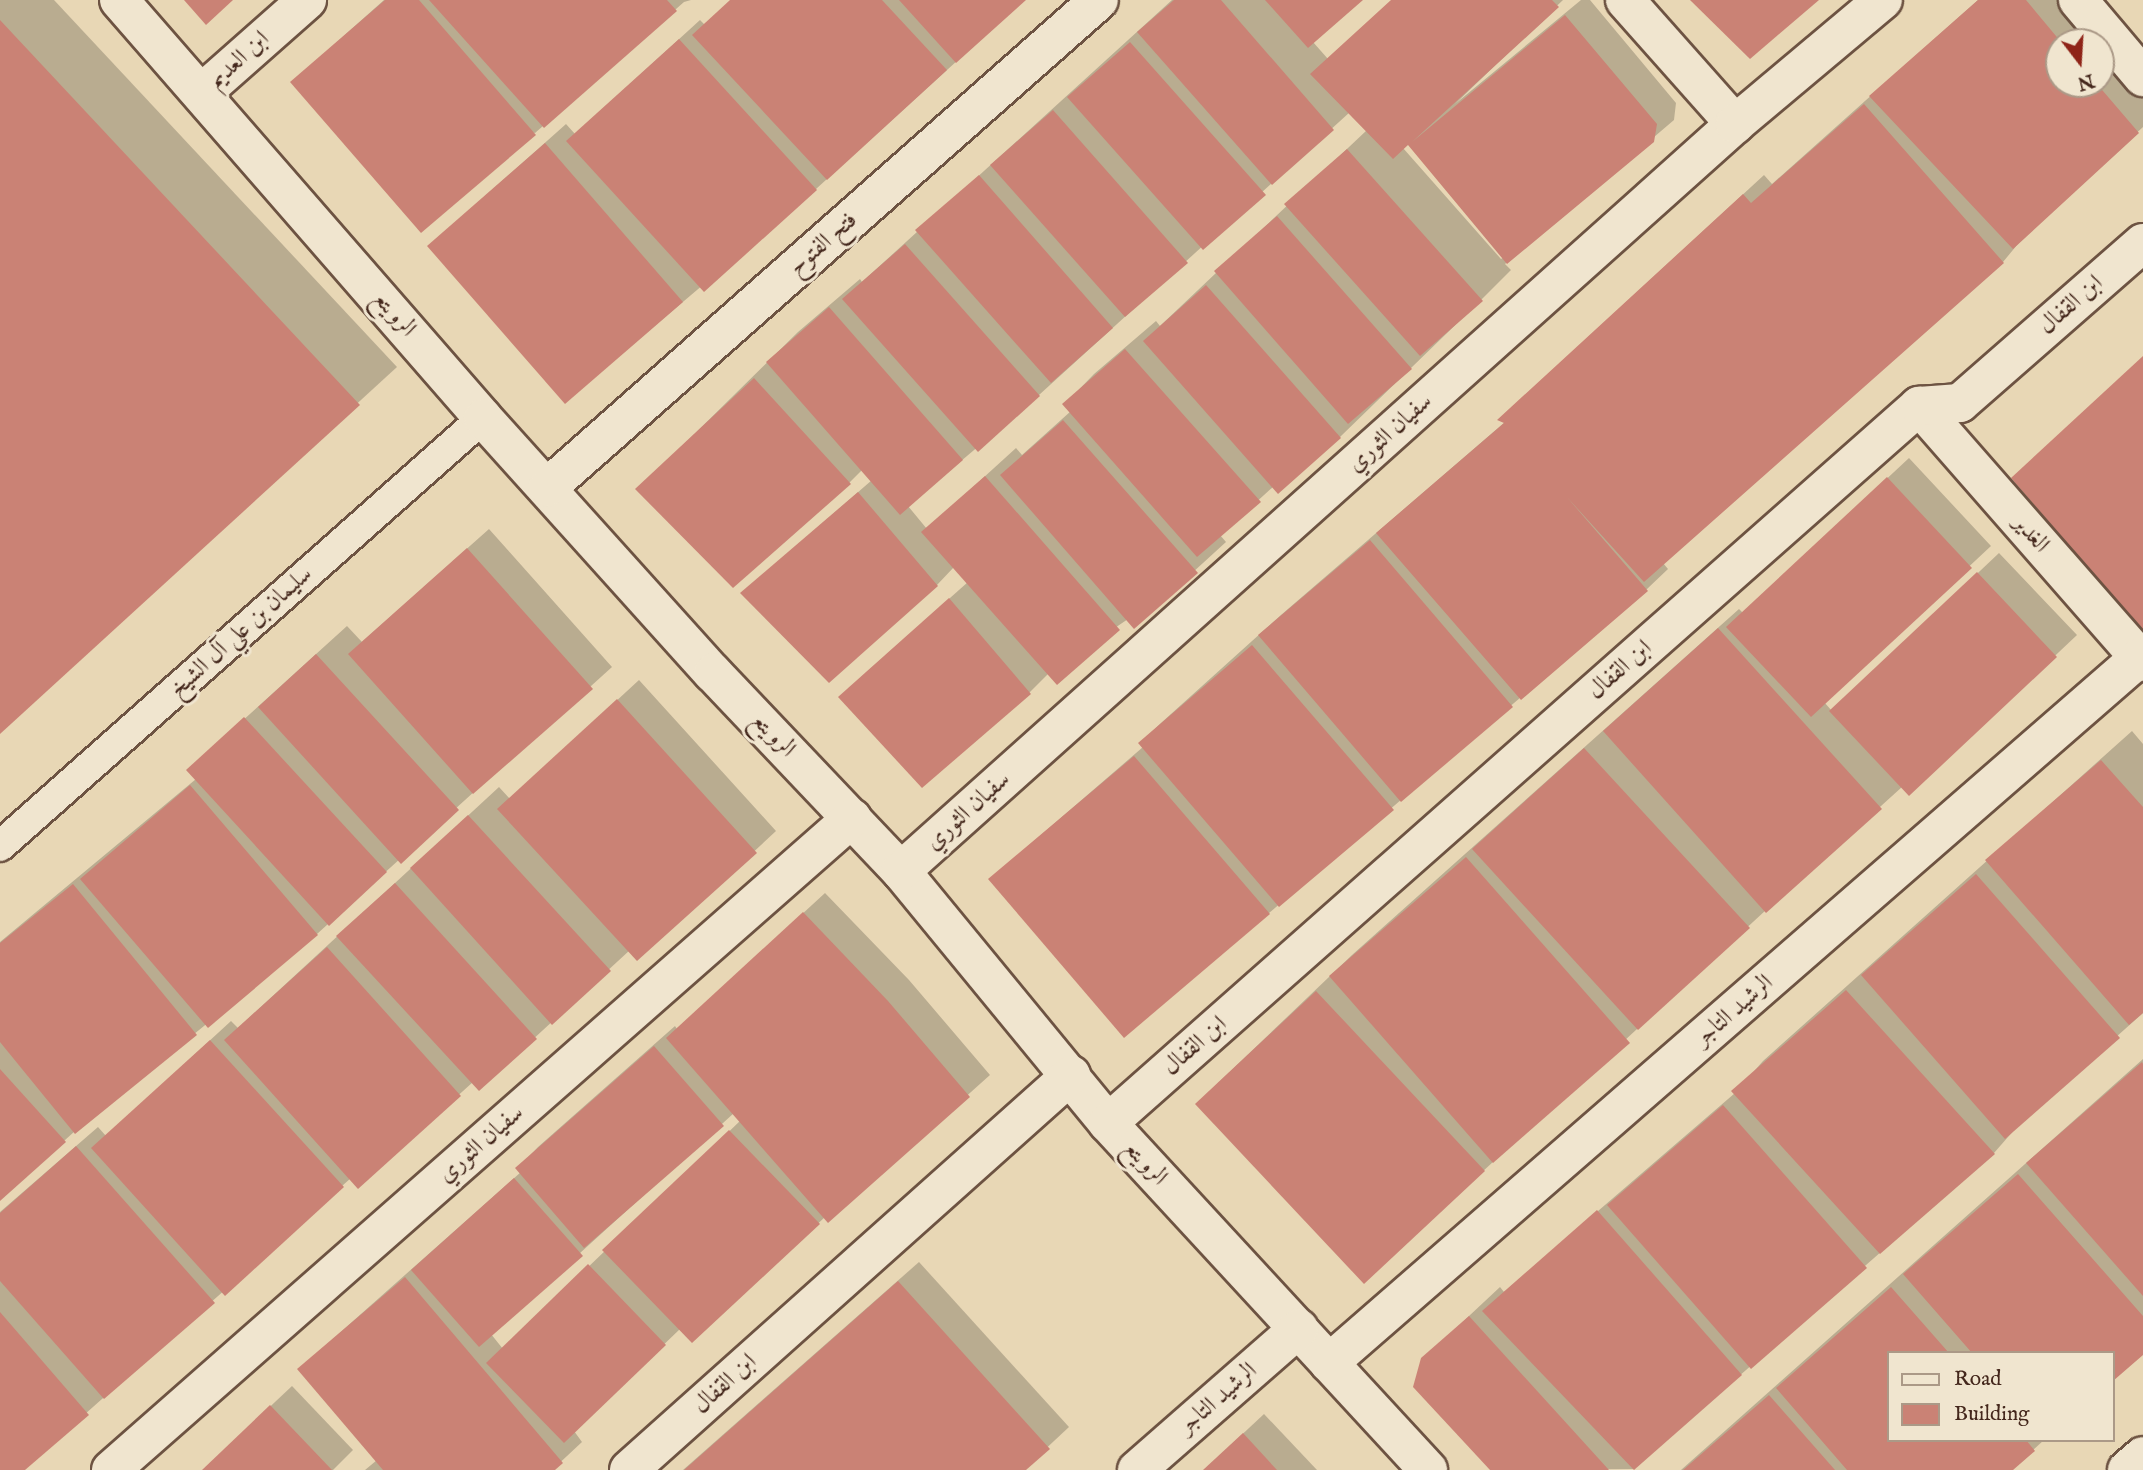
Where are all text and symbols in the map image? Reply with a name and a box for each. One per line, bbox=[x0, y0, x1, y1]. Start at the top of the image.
street label: ابن العديم bbox=[203, 25, 275, 95]
north arrow bbox=[2045, 28, 2115, 98]
text: N bbox=[2074, 67, 2097, 95]
street label: فتح الفتوح bbox=[783, 206, 863, 282]
street label: ابن القفال bbox=[2033, 269, 2109, 341]
street label: الرويتع bbox=[366, 285, 422, 343]
street label: سفيان الثوري bbox=[1342, 387, 1438, 479]
street label: الغدير bbox=[2007, 509, 2055, 559]
street label: سليمان بن علي آل الشيخ bbox=[164, 560, 318, 704]
street label: ابن القفال bbox=[1582, 634, 1658, 706]
street label: الرويتع bbox=[745, 706, 801, 764]
street label: سفيان الثوري bbox=[920, 765, 1016, 857]
street label: الرشيد التاجر bbox=[1689, 969, 1779, 1053]
street label: ابن القفال bbox=[1157, 1010, 1233, 1082]
street label: سفيان الثوري bbox=[432, 1099, 530, 1189]
street label: الرويتع bbox=[1117, 1134, 1173, 1192]
street label: ابن القفال bbox=[687, 1348, 763, 1420]
legend bbox=[1888, 1351, 2115, 1442]
street label: الرشيد التاجر bbox=[1173, 1357, 1263, 1441]
text: Road bbox=[1954, 1366, 2001, 1393]
text: Building bbox=[1954, 1401, 2029, 1428]

